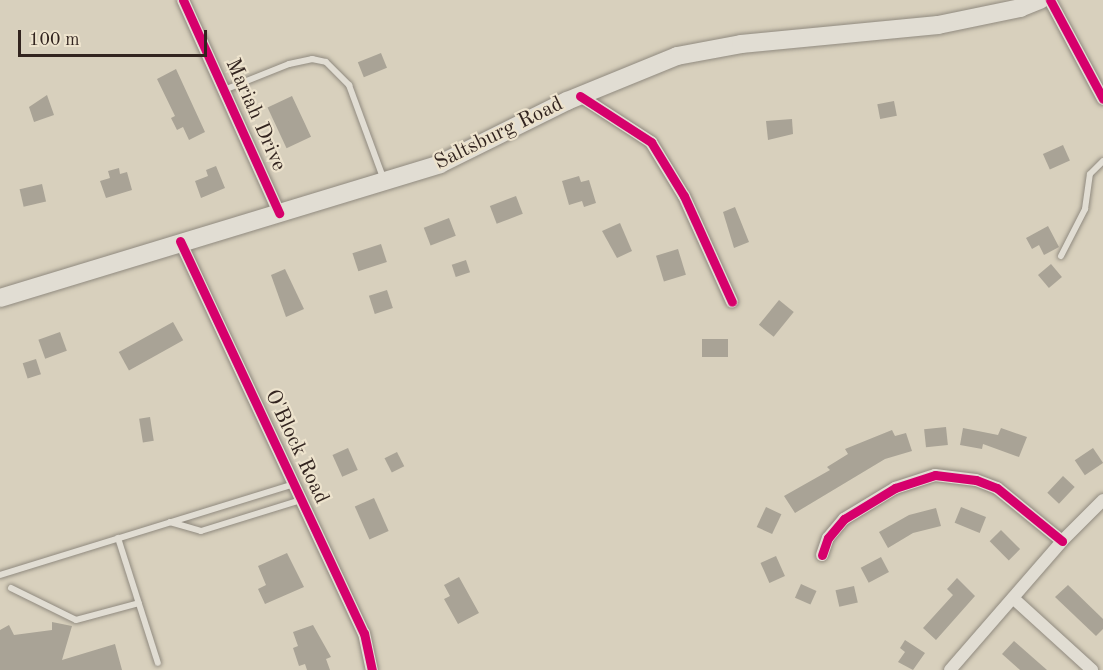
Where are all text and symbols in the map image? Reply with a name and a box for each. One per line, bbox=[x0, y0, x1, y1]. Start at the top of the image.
scale bar bbox=[21, 18, 210, 56]
text: 100 m bbox=[29, 31, 80, 49]
street label: Mariah Drive bbox=[219, 55, 291, 175]
street label: Saltsburg Road bbox=[431, 92, 567, 176]
street label: O'Block Road bbox=[259, 386, 333, 508]

